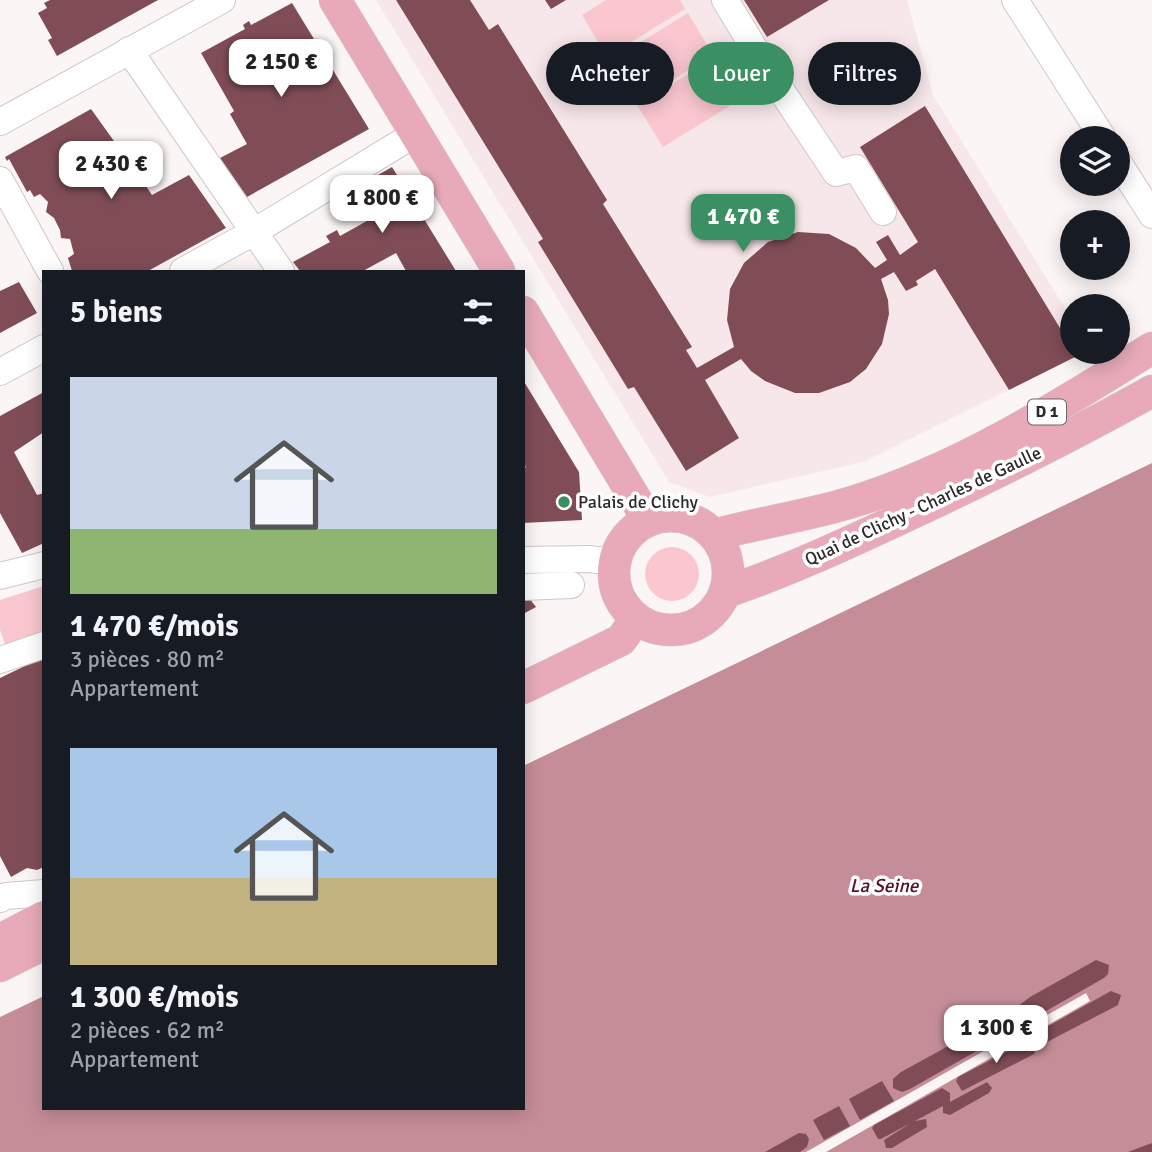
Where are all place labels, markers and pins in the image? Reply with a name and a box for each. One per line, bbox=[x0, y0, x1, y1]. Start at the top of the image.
pin: 2 150 € bbox=[216, 40, 346, 99]
pin: 2 430 € bbox=[46, 142, 176, 201]
pin: 1 800 € bbox=[317, 176, 447, 235]
pin: 1 470 € bbox=[678, 194, 808, 254]
place label: Palais de Clichy bbox=[578, 491, 699, 513]
marker: Palais de Clichy bbox=[556, 494, 572, 510]
pin: 1 300 € bbox=[931, 1006, 1061, 1065]

